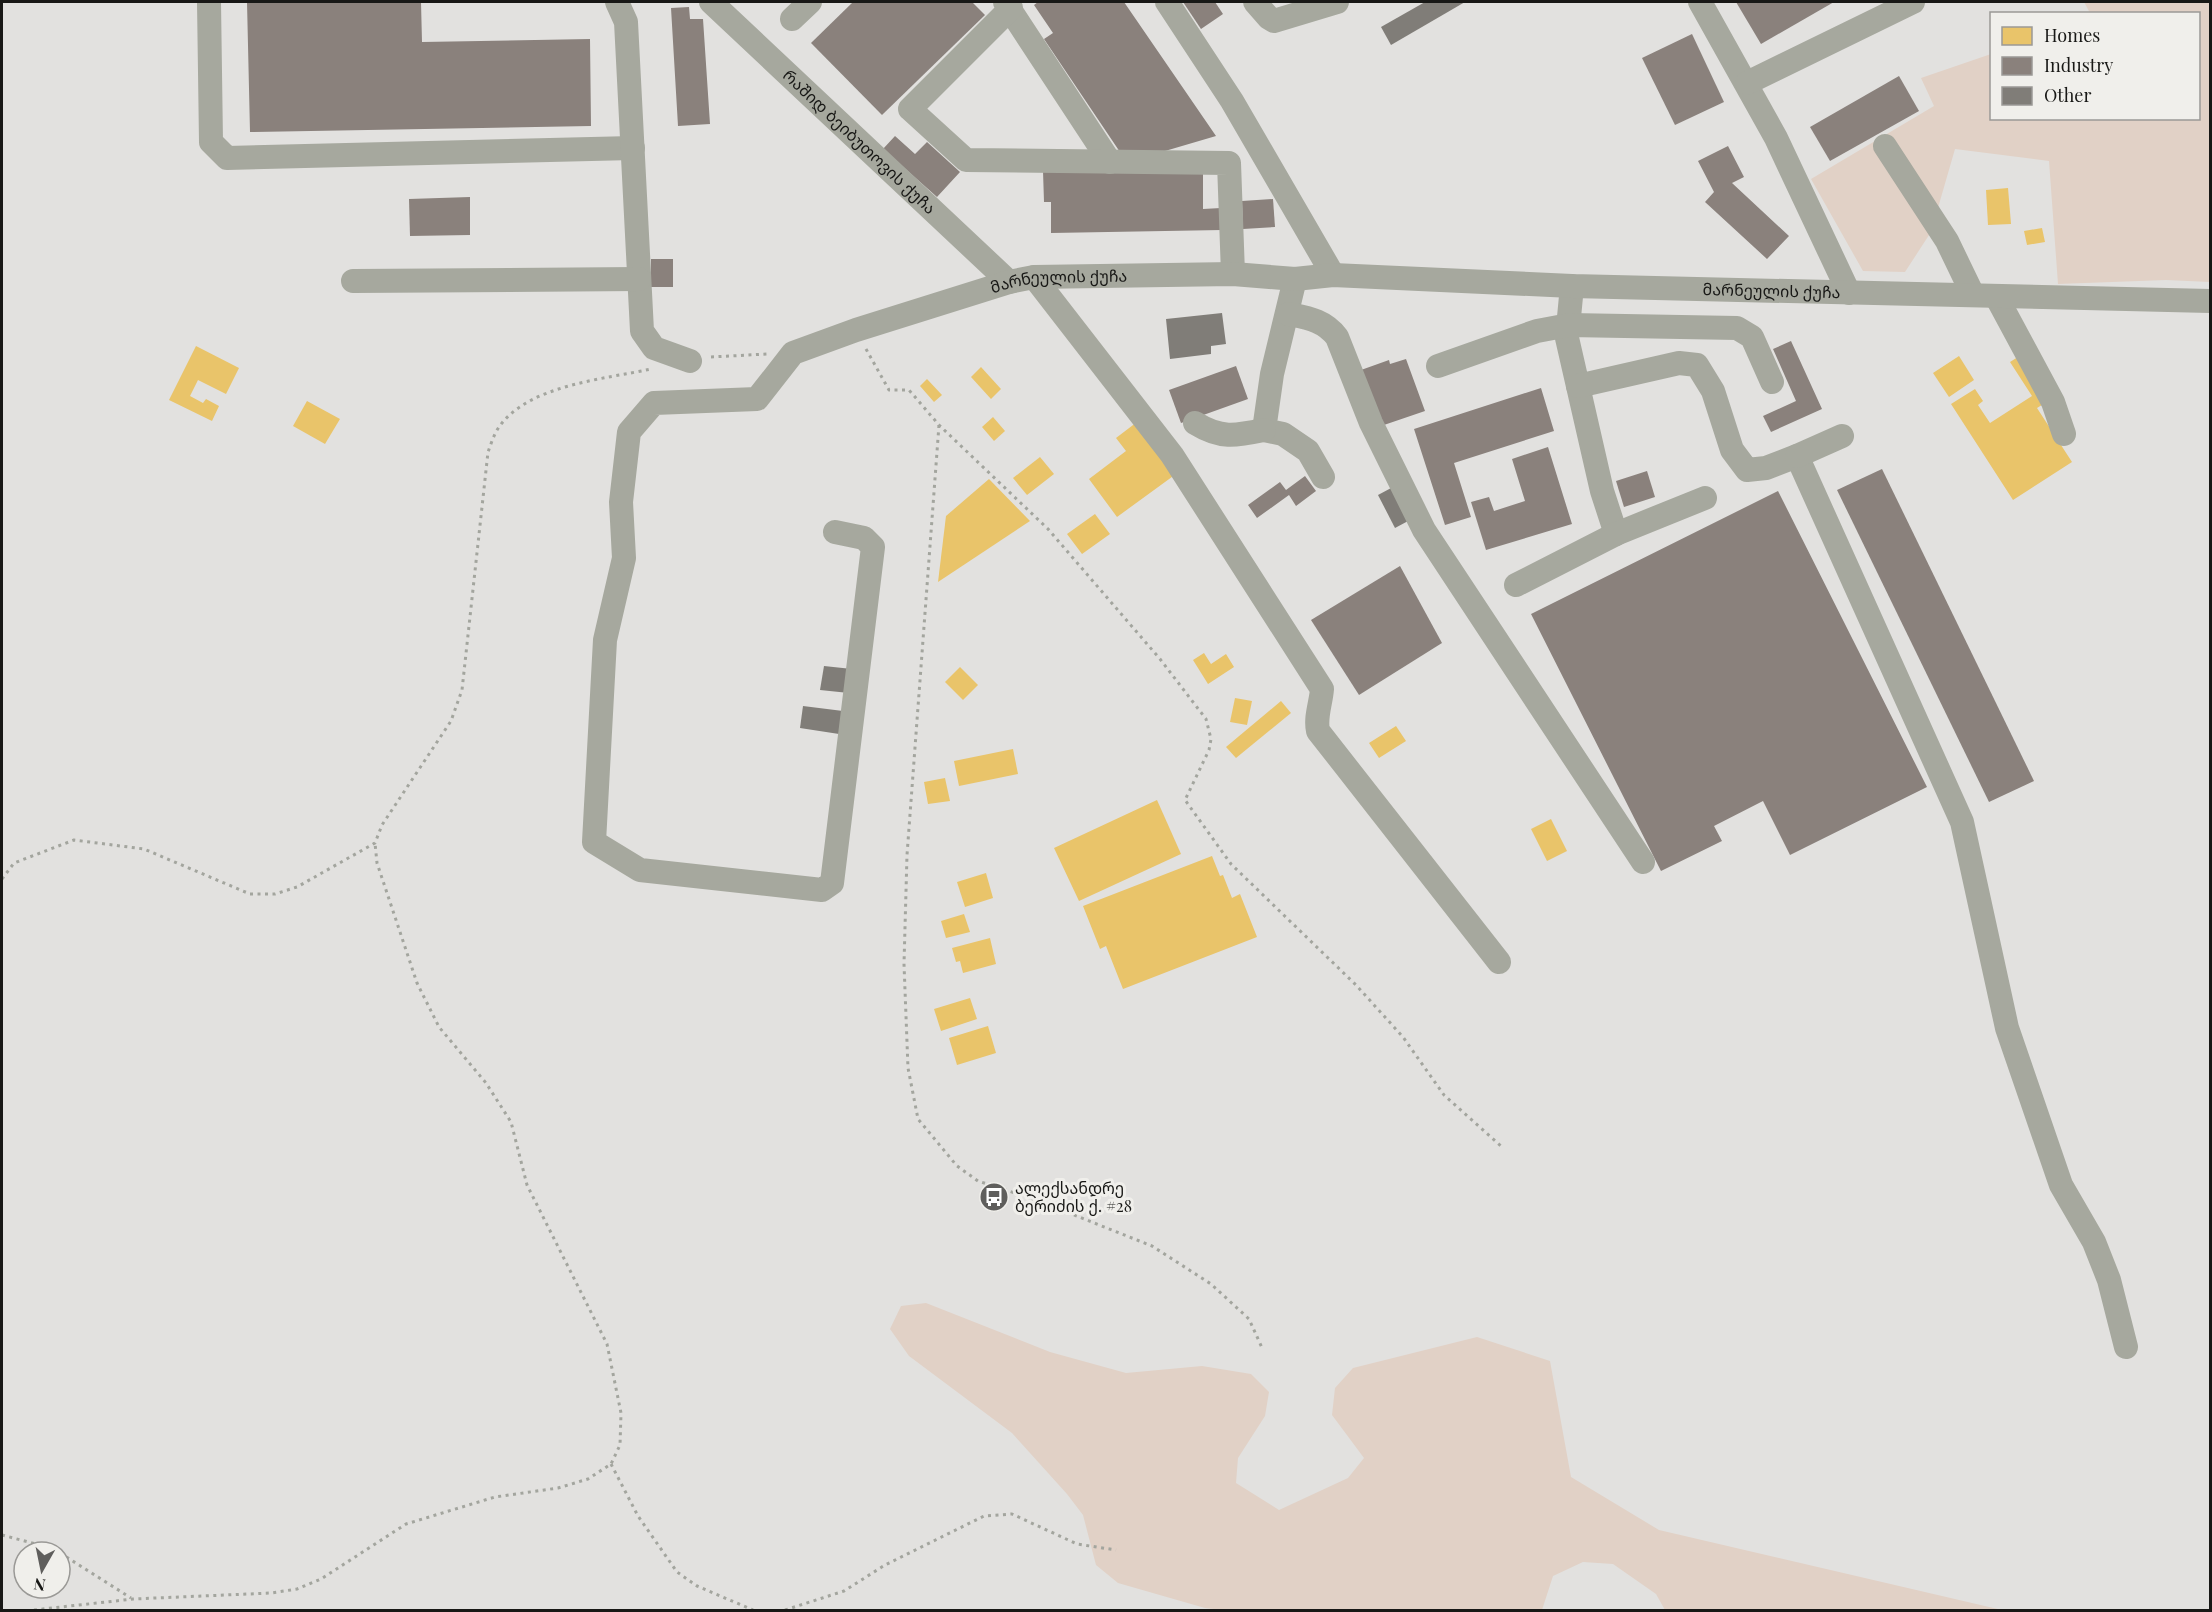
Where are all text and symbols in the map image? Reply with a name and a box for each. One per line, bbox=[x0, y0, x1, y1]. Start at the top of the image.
legend bbox=[1990, 12, 2200, 120]
text: Homes bbox=[2044, 23, 2100, 47]
text: Industry bbox=[2044, 53, 2113, 77]
street label: რაშიდ ბეიბუთოვის ქუჩა bbox=[779, 64, 941, 218]
text: Other bbox=[2044, 83, 2091, 107]
street label: მარნეულის ქუჩა bbox=[988, 265, 1127, 297]
street label: მარნეულის ქუჩა bbox=[1703, 278, 1841, 302]
place label: ალექსანდრე ბერიძის ქ. #28 bbox=[1015, 1177, 1132, 1216]
bus stop icon: ალექსანდრე ბერიძის ქ. #28 bbox=[978, 1181, 1010, 1213]
north arrow bbox=[12, 1540, 72, 1600]
text: N bbox=[32, 1574, 47, 1597]

